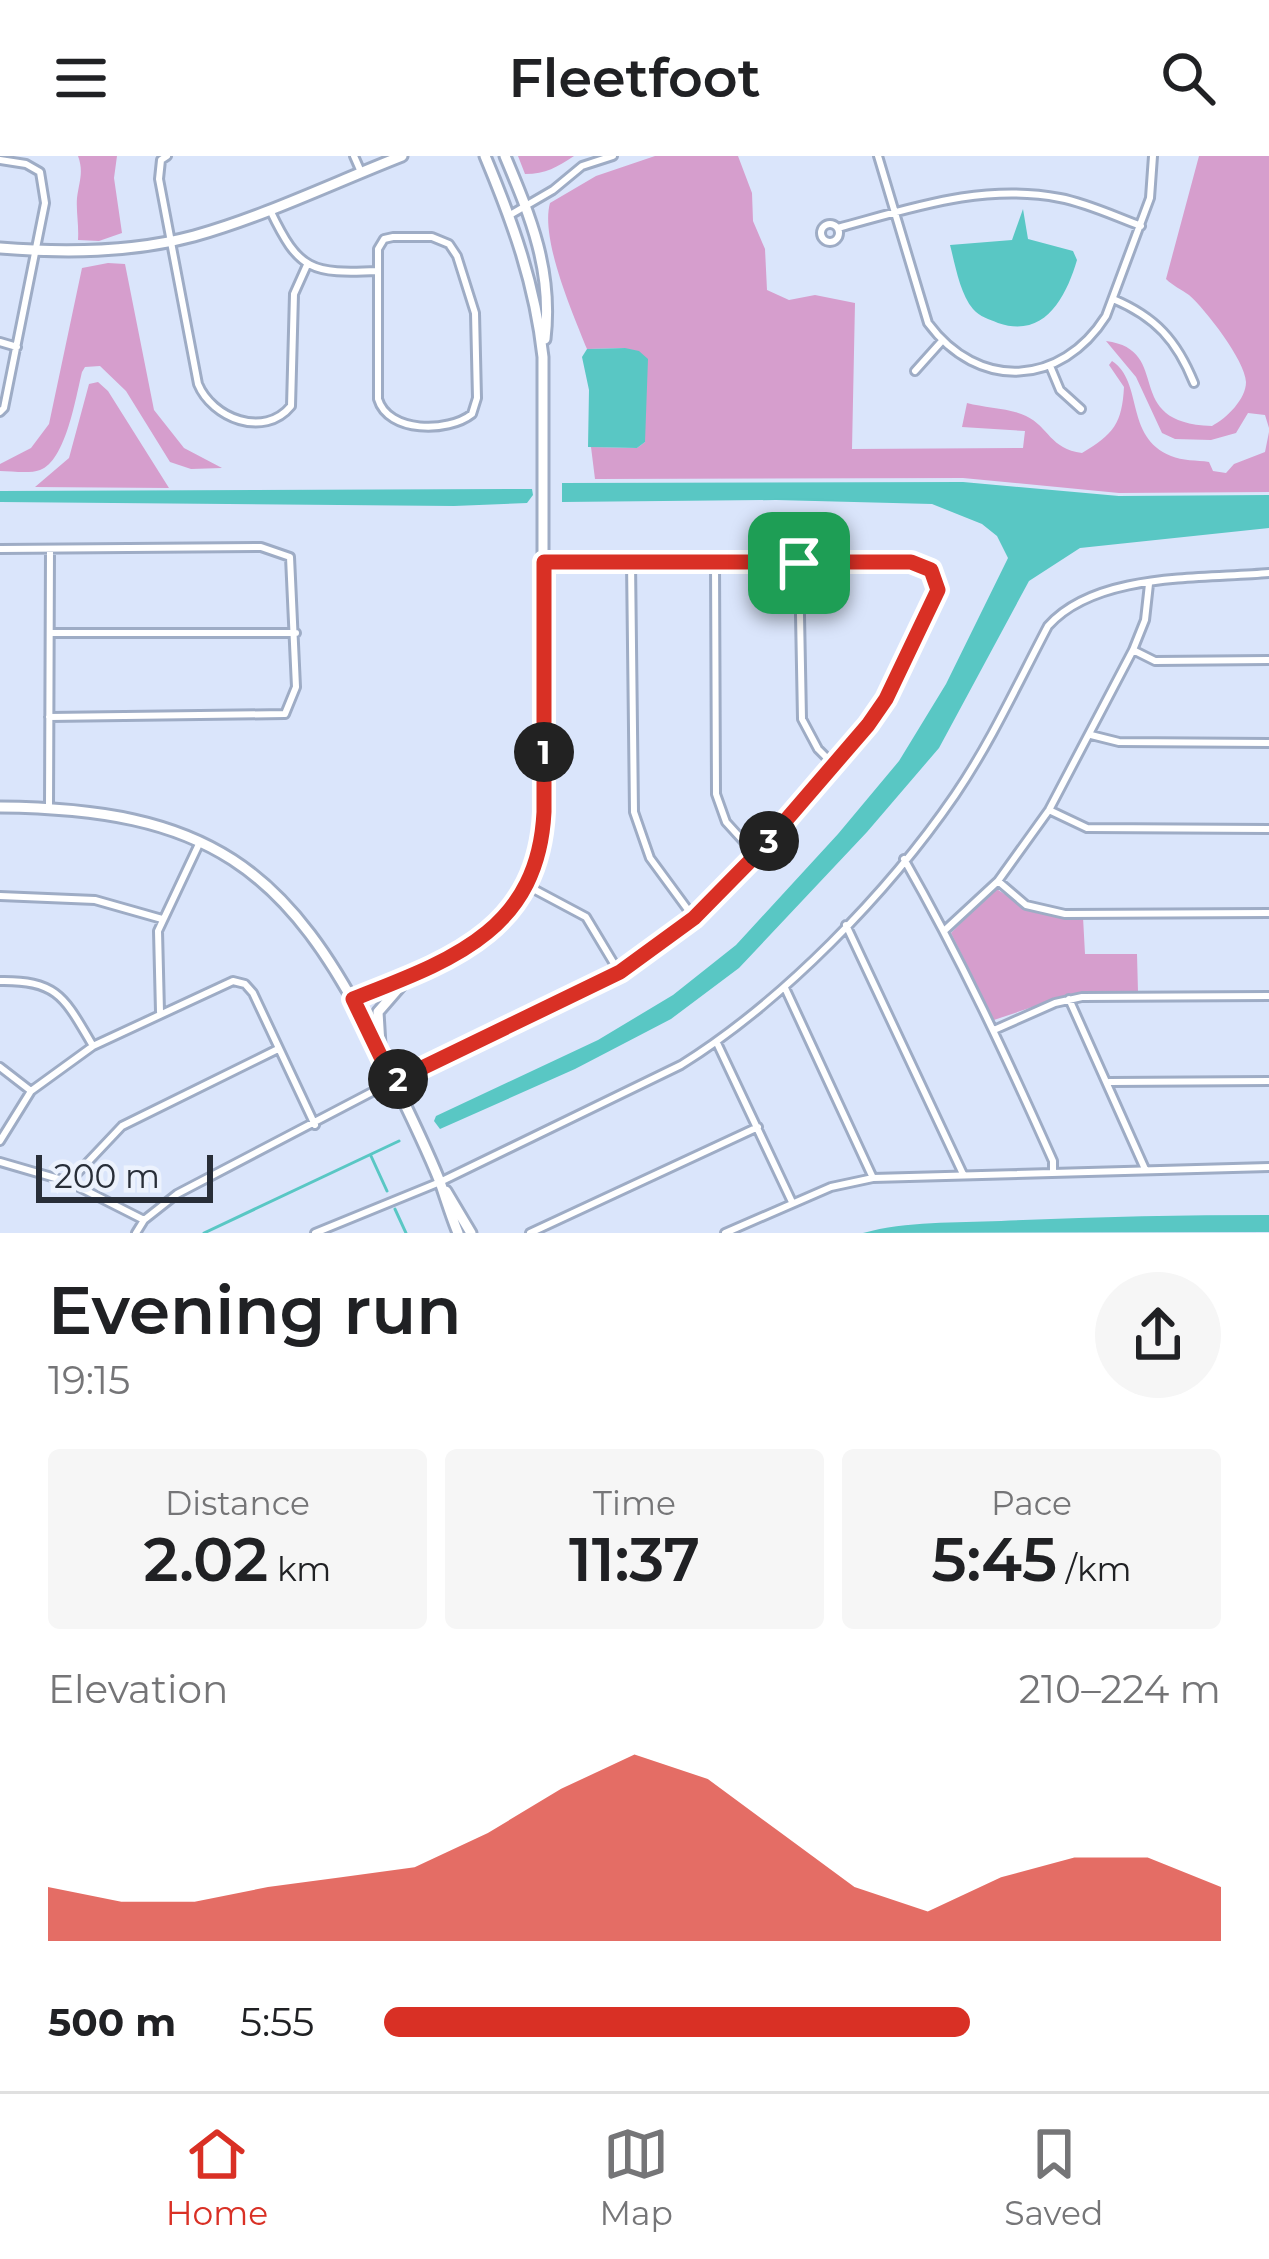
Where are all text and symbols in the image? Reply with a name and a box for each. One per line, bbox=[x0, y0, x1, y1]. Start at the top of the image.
icon: menu bbox=[48, 45, 114, 111]
text: Fleetfoot bbox=[508, 45, 761, 111]
icon: search bbox=[1155, 45, 1221, 111]
pin bbox=[748, 512, 850, 614]
icon: arrive bbox=[766, 530, 832, 596]
pin: 1 bbox=[514, 722, 574, 782]
text: 1 bbox=[538, 732, 550, 772]
pin: 3 bbox=[739, 811, 799, 871]
text: 3 bbox=[759, 821, 779, 861]
pin: 2 bbox=[368, 1049, 428, 1109]
text: 2 bbox=[388, 1059, 408, 1099]
scale bar bbox=[36, 1149, 213, 1202]
text: 200 m bbox=[54, 1156, 160, 1196]
text: Evening run bbox=[48, 1270, 461, 1351]
button: share bbox=[1095, 1272, 1221, 1398]
text: 19:15 bbox=[48, 1356, 130, 1404]
text: Distance bbox=[165, 1483, 310, 1523]
text: Time bbox=[593, 1483, 676, 1523]
text: Pace bbox=[991, 1483, 1072, 1523]
text: 2.02 bbox=[144, 1523, 268, 1596]
text: 11:37 bbox=[569, 1523, 700, 1596]
text: 5:45 bbox=[932, 1523, 1057, 1596]
text: km bbox=[268, 1549, 331, 1589]
text: /km bbox=[1057, 1549, 1131, 1589]
text: Elevation bbox=[48, 1665, 228, 1713]
text: 210–224 m bbox=[1019, 1665, 1221, 1713]
text: 500 m bbox=[48, 1998, 176, 2046]
text: 5:55 bbox=[240, 1998, 314, 2046]
tab: Home bbox=[166, 2121, 268, 2233]
tab: Map bbox=[599, 2121, 673, 2233]
tab: Saved bbox=[1004, 2121, 1103, 2233]

